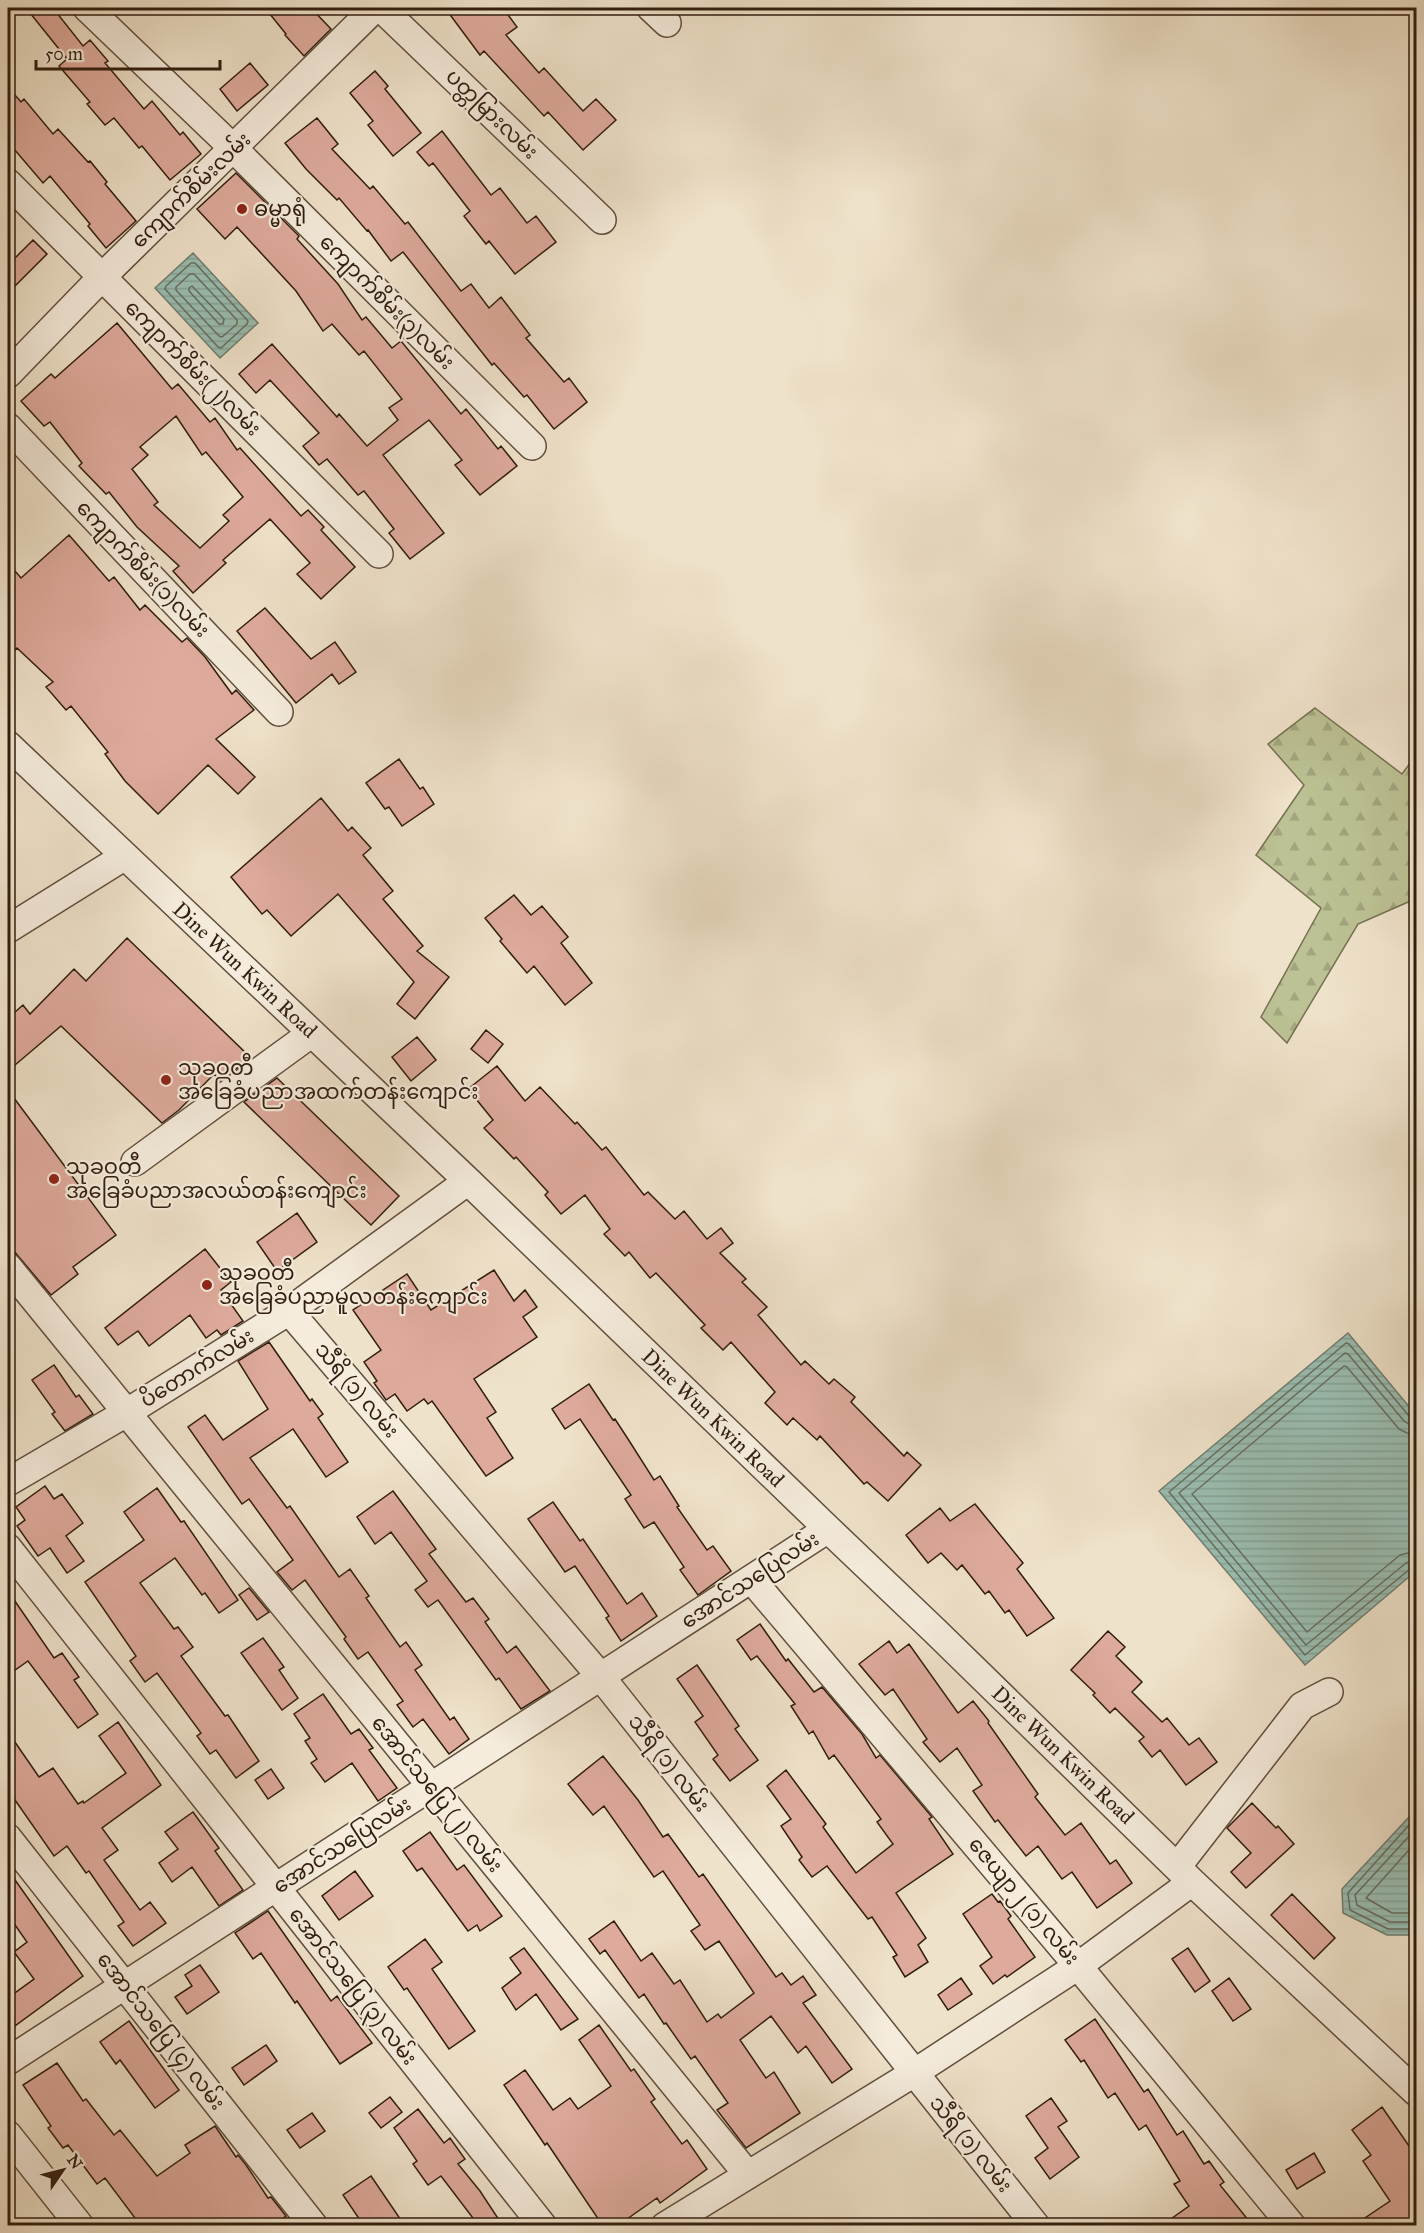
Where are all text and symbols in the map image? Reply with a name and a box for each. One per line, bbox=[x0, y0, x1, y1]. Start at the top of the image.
scale bar bbox=[36, 33, 220, 71]
text: 50 m bbox=[45, 43, 83, 65]
street label: ပတ္တမြားလမ်း bbox=[437, 61, 546, 167]
street label: ကျောက်စိမ်းလမ်း bbox=[124, 124, 260, 257]
place label: ဓမ္မာရုံ bbox=[254, 196, 306, 227]
marker: ဓမ္မာရုံ bbox=[235, 202, 249, 216]
street label: ကျောက်စိမ်း(၃)လမ်း bbox=[310, 227, 462, 379]
street label: ကျောက်စိမ်း(၂)လမ်း bbox=[116, 292, 269, 445]
street label: ကျောက်စိမ်း(၁)လမ်း bbox=[67, 493, 217, 646]
street label: Dine Wun Kwin Road bbox=[167, 896, 323, 1044]
place label: သုခဝတီ အခြေခံပညာအထက်တန်းကျောင်း bbox=[178, 1052, 479, 1110]
marker: သုခဝတီ အခြေခံပညာအထက်တန်းကျောင်း bbox=[159, 1073, 173, 1087]
place label: သုခဝတီ အခြေခံပညာအလယ်တန်းကျောင်း bbox=[66, 1151, 367, 1209]
marker: သုခဝတီ အခြေခံပညာအလယ်တန်းကျောင်း bbox=[47, 1172, 61, 1186]
place label: သုခဝတီ အခြေခံပညာမူလတန်းကျောင်း bbox=[219, 1257, 488, 1315]
marker: သုခဝတီ အခြေခံပညာမူလတန်းကျောင်း bbox=[200, 1278, 214, 1292]
street label: ပိတောက်လမ်း bbox=[134, 1320, 259, 1413]
street label: သီရိ (၁) လမ်း bbox=[306, 1335, 407, 1446]
street label: Dine Wun Kwin Road bbox=[636, 1343, 790, 1493]
street label: အောင်သပြေလမ်း bbox=[674, 1523, 826, 1638]
street label: Dine Wun Kwin Road bbox=[986, 1680, 1140, 1830]
street label: သီရိ (၁) လမ်း bbox=[620, 1707, 718, 1820]
street label: အောင်သပြေ (၂) လမ်း bbox=[363, 1708, 511, 1880]
street label: အောင်သပြေလမ်း bbox=[266, 1788, 418, 1903]
street label: ဇေယျာ၂ (၁) လမ်း bbox=[959, 1830, 1087, 1974]
street label: အောင်သပြေ (၃) လမ်း bbox=[280, 1900, 425, 2073]
street label: အောင်သပြေ (၄) လမ်း bbox=[88, 1945, 233, 2118]
street label: သီရိ (၁) လမ်း bbox=[921, 2088, 1020, 2200]
north arrow bbox=[33, 2140, 93, 2200]
text: N bbox=[63, 2151, 87, 2173]

